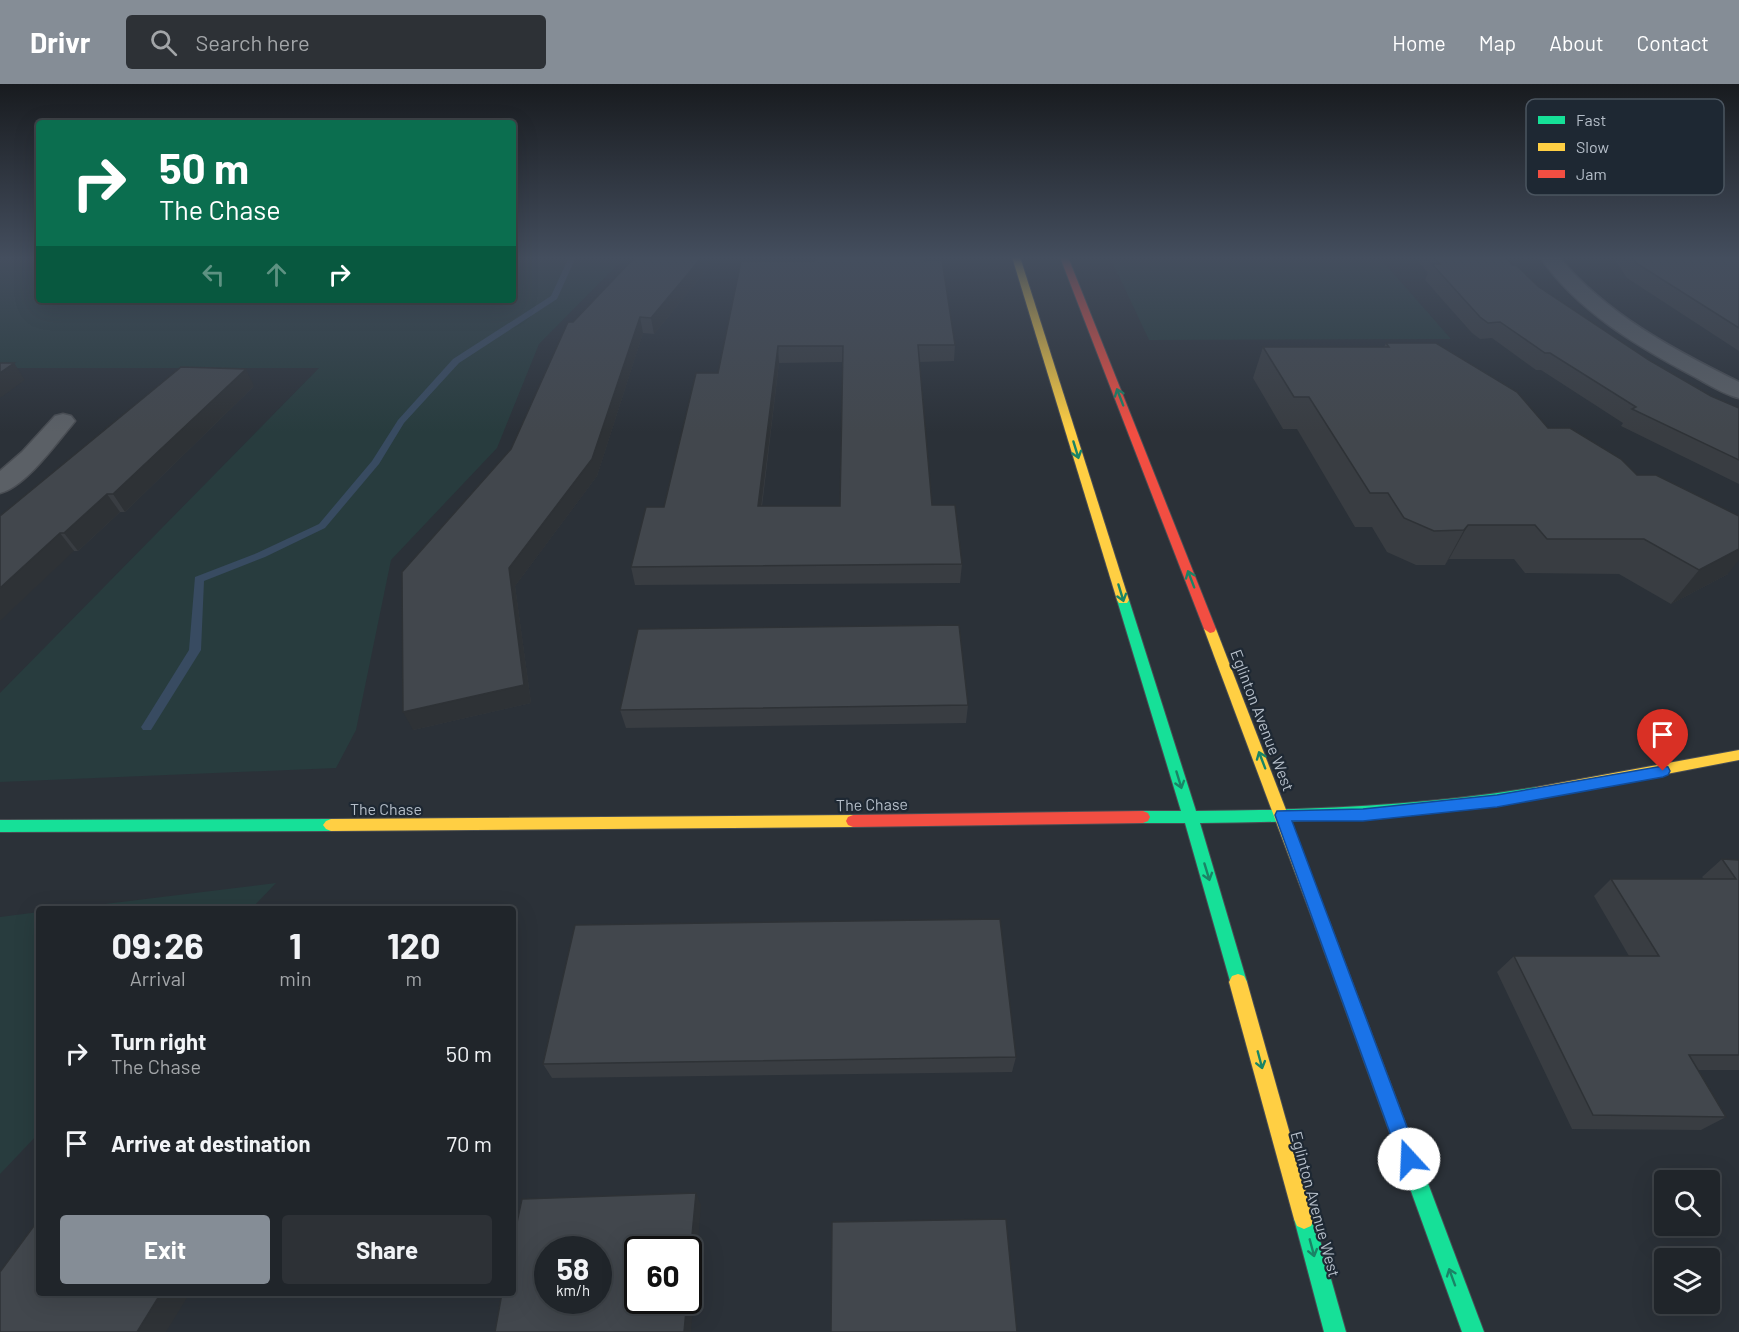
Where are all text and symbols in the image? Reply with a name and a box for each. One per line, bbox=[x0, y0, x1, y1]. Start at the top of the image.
search box bbox=[126, 15, 546, 69]
text: Drivr bbox=[30, 25, 90, 59]
icon: search bbox=[147, 26, 180, 59]
text: Search here bbox=[195, 29, 310, 55]
text: Home bbox=[1392, 30, 1446, 55]
text: Map bbox=[1479, 30, 1516, 55]
text: About bbox=[1549, 30, 1604, 55]
text: Contact bbox=[1637, 30, 1709, 55]
legend bbox=[1526, 99, 1724, 195]
text: Fast bbox=[1576, 110, 1606, 129]
text: Slow bbox=[1576, 137, 1609, 156]
text: 50 m bbox=[159, 142, 249, 192]
icon: right bbox=[60, 144, 138, 222]
text: Jam bbox=[1576, 164, 1607, 183]
text: The Chase bbox=[159, 193, 281, 225]
icon: left bbox=[197, 258, 230, 291]
icon: ahead bbox=[260, 258, 293, 291]
icon: right bbox=[323, 258, 356, 291]
one-way arrow bbox=[1113, 388, 1124, 407]
one-way arrow bbox=[1071, 440, 1082, 459]
one-way arrow bbox=[1185, 570, 1196, 589]
one-way arrow bbox=[1116, 583, 1127, 602]
street label: Eglinton Avenue West bbox=[1227, 647, 1299, 793]
pin bbox=[1637, 709, 1688, 771]
icon: arrive bbox=[1646, 718, 1679, 751]
one-way arrow bbox=[1256, 752, 1267, 770]
one-way arrow bbox=[1174, 770, 1185, 789]
street label: The Chase bbox=[836, 794, 908, 814]
street label: The Chase bbox=[350, 799, 422, 818]
one-way arrow bbox=[1203, 862, 1214, 881]
text: 09:26 bbox=[111, 923, 204, 966]
text: 1 bbox=[289, 923, 302, 966]
text: 120 bbox=[387, 923, 441, 966]
text: Arrival bbox=[130, 966, 186, 990]
text: min bbox=[279, 966, 312, 990]
text: m bbox=[406, 966, 422, 990]
text: Turn right bbox=[111, 1028, 206, 1054]
icon: right bbox=[60, 1037, 93, 1070]
text: 50 m bbox=[446, 1040, 492, 1066]
one-way arrow bbox=[1254, 1050, 1266, 1069]
text: The Chase bbox=[111, 1054, 201, 1078]
icon: arrive bbox=[60, 1127, 93, 1160]
position arrow bbox=[1377, 1127, 1441, 1191]
street label: Eglinton Avenue West bbox=[1287, 1129, 1345, 1279]
text: Arrive at destination bbox=[111, 1130, 310, 1156]
text: 70 m bbox=[447, 1130, 492, 1156]
map controls bbox=[1654, 1170, 1720, 1314]
button: search bbox=[1654, 1170, 1720, 1236]
button: Exit bbox=[60, 1215, 270, 1284]
button: Share bbox=[282, 1215, 492, 1284]
speed limit sign: 60 bbox=[624, 1236, 702, 1314]
one-way arrow bbox=[1306, 1238, 1318, 1257]
button: layers bbox=[1654, 1248, 1720, 1314]
text: 58 bbox=[557, 1250, 589, 1286]
one-way arrow bbox=[1446, 1268, 1457, 1287]
text: km/h bbox=[556, 1281, 590, 1299]

